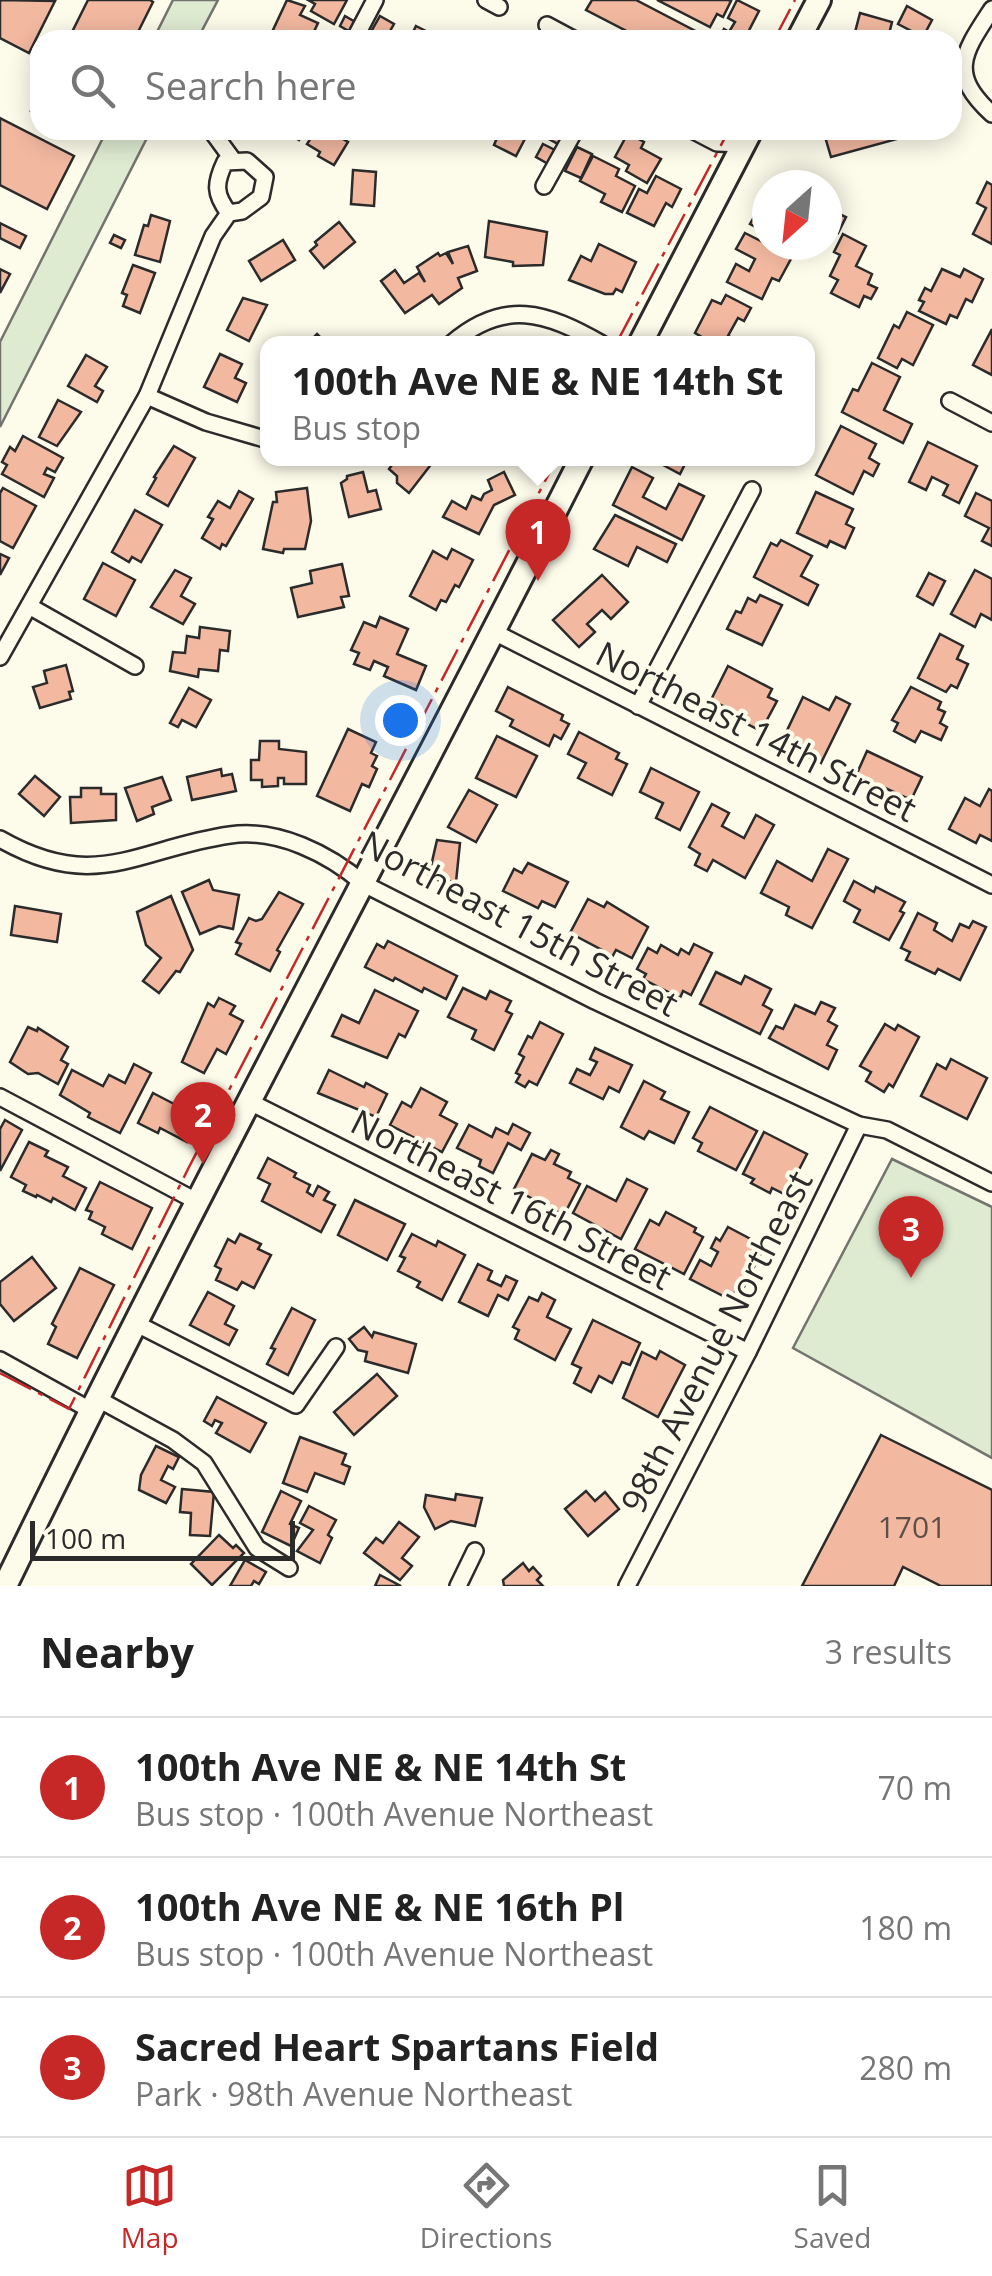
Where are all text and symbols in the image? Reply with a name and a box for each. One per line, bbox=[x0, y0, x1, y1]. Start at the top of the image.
search box bbox=[30, 30, 962, 140]
icon: search bbox=[65, 58, 120, 113]
text: Search here bbox=[145, 59, 357, 111]
north arrow bbox=[752, 170, 842, 260]
popup bbox=[260, 336, 815, 466]
text: 100th Ave NE & NE 14th St bbox=[292, 354, 783, 406]
text: Bus stop bbox=[292, 406, 421, 449]
pin: 1 bbox=[506, 498, 570, 581]
street label: Northeast 14th Street bbox=[588, 629, 925, 832]
your location bbox=[375, 695, 426, 746]
street label: Northeast 15th Street bbox=[352, 819, 687, 1026]
pin: 2 bbox=[170, 1082, 236, 1164]
street label: Northeast 16th Street bbox=[343, 1097, 680, 1300]
street label: 98th Avenue Northeast bbox=[609, 1162, 822, 1520]
pin: 3 bbox=[878, 1196, 944, 1278]
house number: 1701 bbox=[878, 1506, 946, 1547]
scale bar bbox=[30, 1516, 295, 1560]
text: 100 m bbox=[45, 1519, 126, 1557]
text: Nearby bbox=[40, 1623, 194, 1680]
text: 3 results bbox=[825, 1630, 952, 1673]
text: 100th Ave NE & NE 14th St bbox=[135, 1740, 626, 1792]
text: 1 bbox=[63, 1766, 82, 1809]
text: 70 m bbox=[877, 1766, 952, 1809]
text: Bus stop · 100th Avenue Northeast bbox=[135, 1792, 653, 1835]
text: 100th Ave NE & NE 16th Pl bbox=[135, 1880, 624, 1932]
text: 2 bbox=[63, 1906, 82, 1949]
text: 180 m bbox=[859, 1906, 952, 1949]
text: Bus stop · 100th Avenue Northeast bbox=[135, 1932, 653, 1975]
text: Sacred Heart Spartans Field bbox=[135, 2020, 659, 2072]
text: 3 bbox=[63, 2046, 82, 2089]
text: 280 m bbox=[859, 2046, 952, 2089]
text: Park · 98th Avenue Northeast bbox=[135, 2072, 572, 2115]
tab: Map bbox=[121, 2158, 179, 2256]
tab: Directions bbox=[420, 2158, 552, 2256]
tab: Saved bbox=[794, 2158, 871, 2256]

